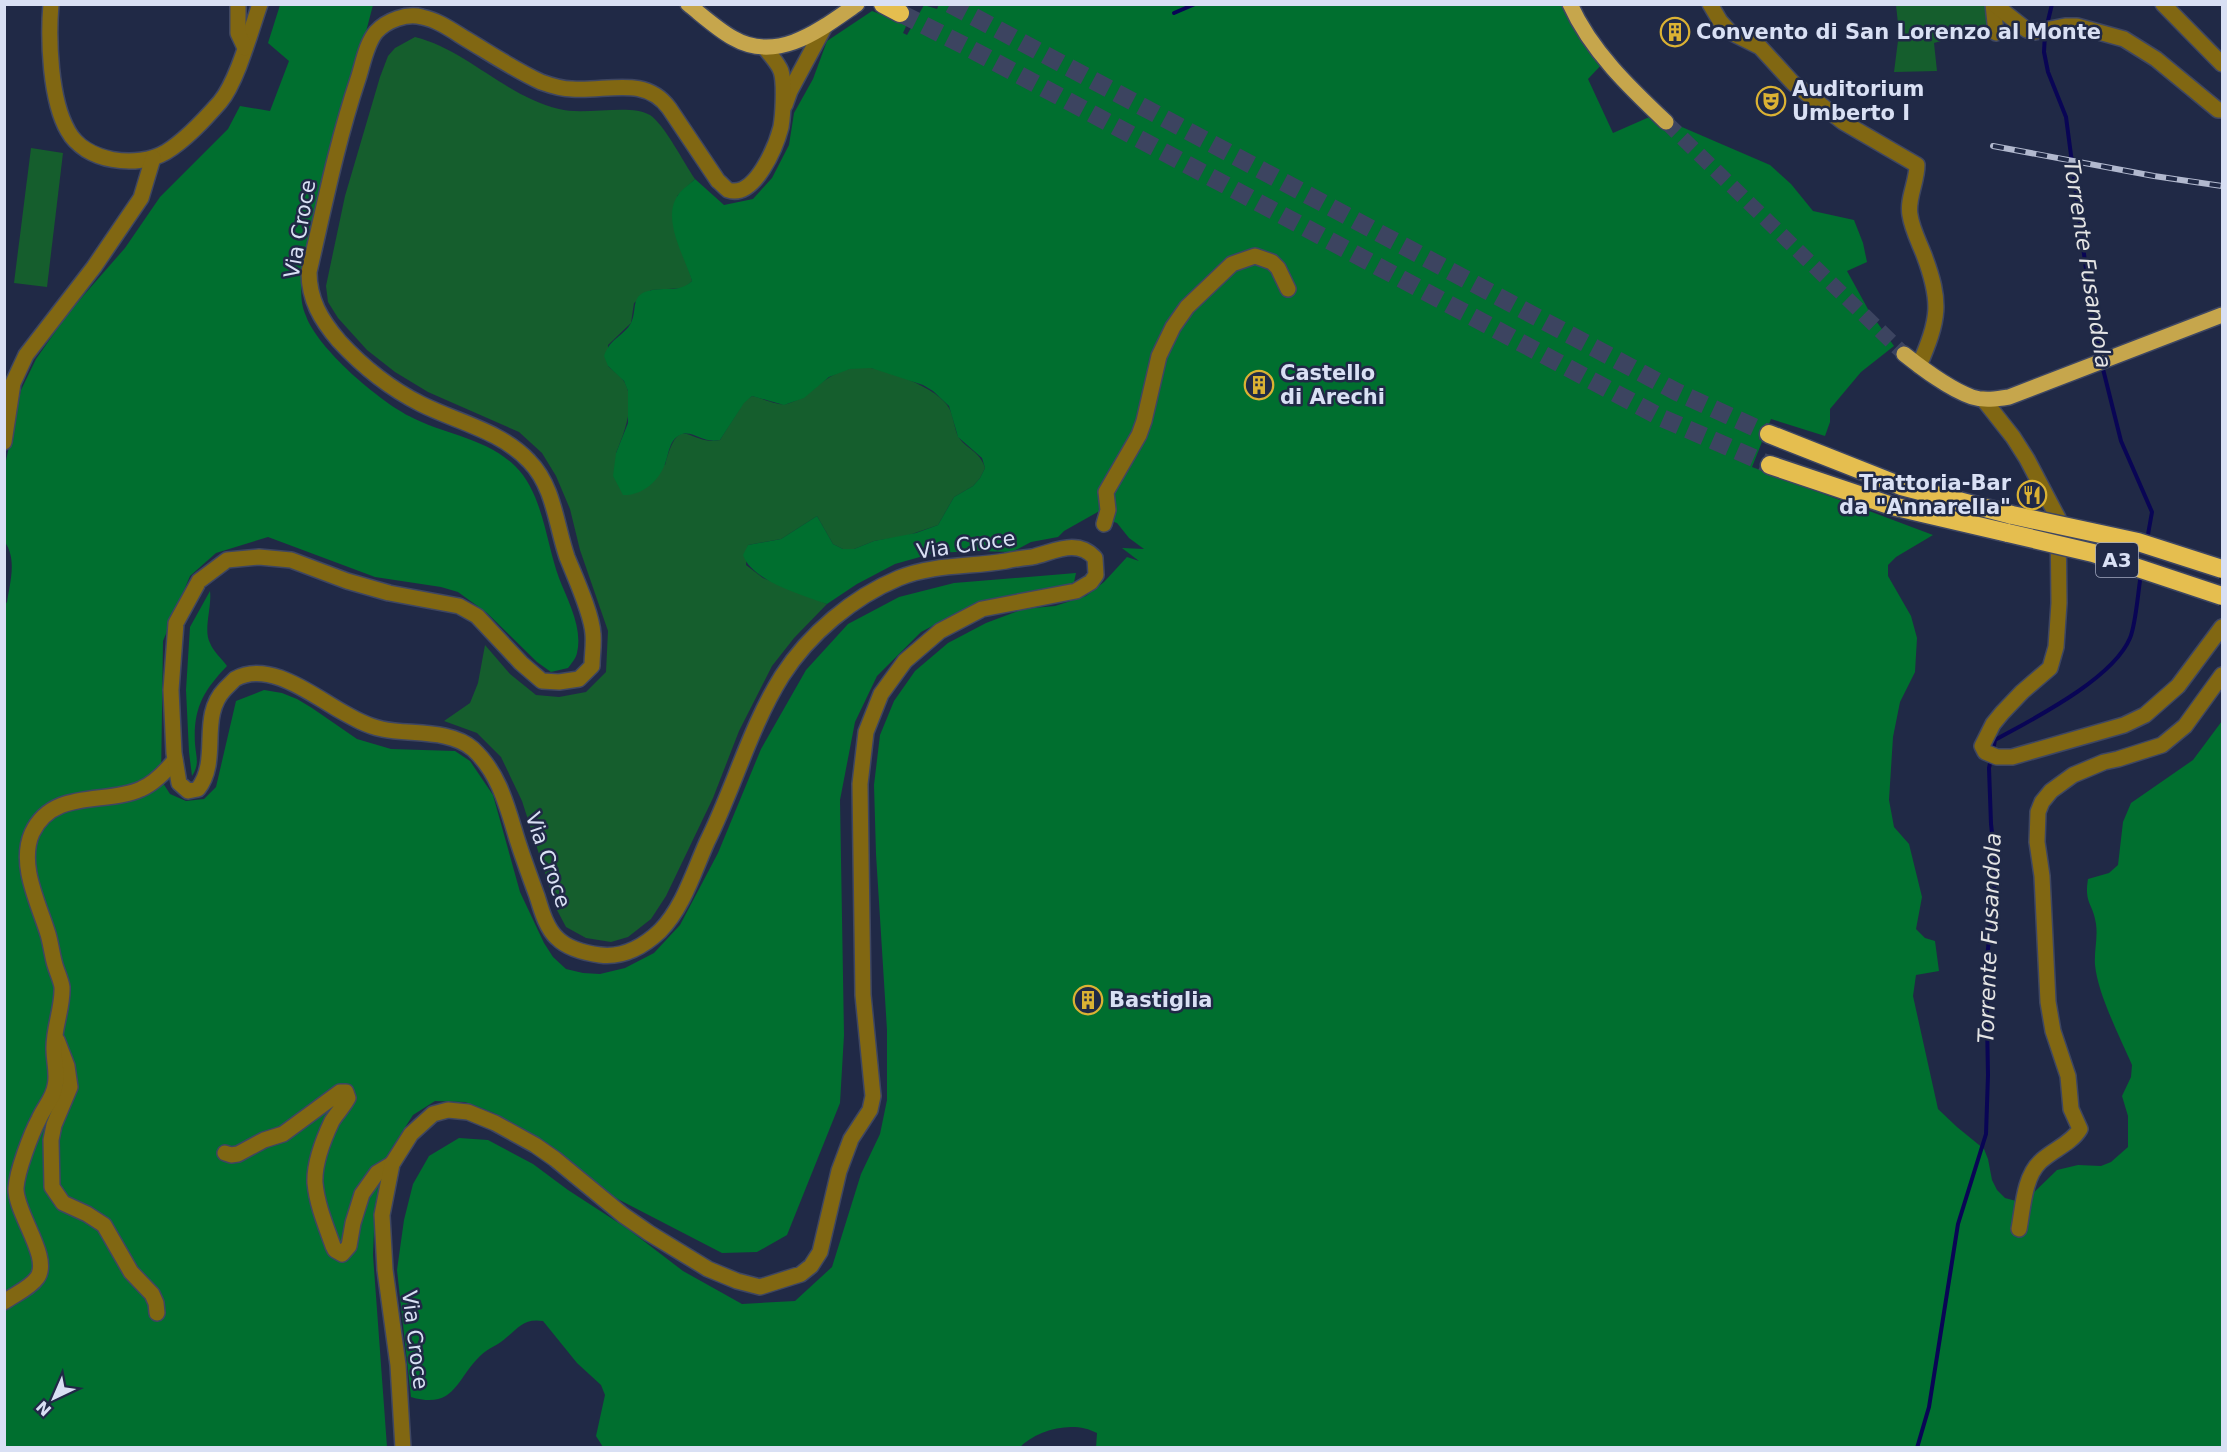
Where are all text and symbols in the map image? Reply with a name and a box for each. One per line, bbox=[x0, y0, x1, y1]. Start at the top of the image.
building icon: Convento di San Lorenzo al Monte bbox=[1659, 16, 1691, 48]
place label: Convento di San Lorenzo al Monte bbox=[1696, 20, 2101, 44]
place label: Auditorium Umberto I bbox=[1792, 77, 1924, 125]
theatre icon: Auditorium Umberto I bbox=[1755, 85, 1787, 117]
water label: Torrente Fusandola bbox=[2059, 158, 2116, 370]
street label: Via Croce bbox=[280, 178, 320, 280]
place label: Castello di Arechi bbox=[1280, 361, 1385, 409]
building icon: Castello di Arechi bbox=[1243, 369, 1275, 401]
place label: Trattoria-Bar da "Annarella" bbox=[1839, 471, 2012, 519]
restaurant icon: Trattoria-Bar da "Annarella" bbox=[2016, 479, 2048, 511]
street label: Via Croce bbox=[915, 526, 1017, 564]
road number: A3 bbox=[2096, 543, 2138, 577]
street label: Via Croce bbox=[520, 809, 576, 911]
water label: Torrente Fusandola bbox=[1973, 832, 2006, 1044]
building icon: Bastiglia bbox=[1072, 984, 1104, 1016]
place label: Bastiglia bbox=[1109, 988, 1213, 1012]
street label: Via Croce bbox=[397, 1289, 433, 1391]
north arrow bbox=[24, 1368, 84, 1428]
text: N bbox=[33, 1397, 55, 1420]

